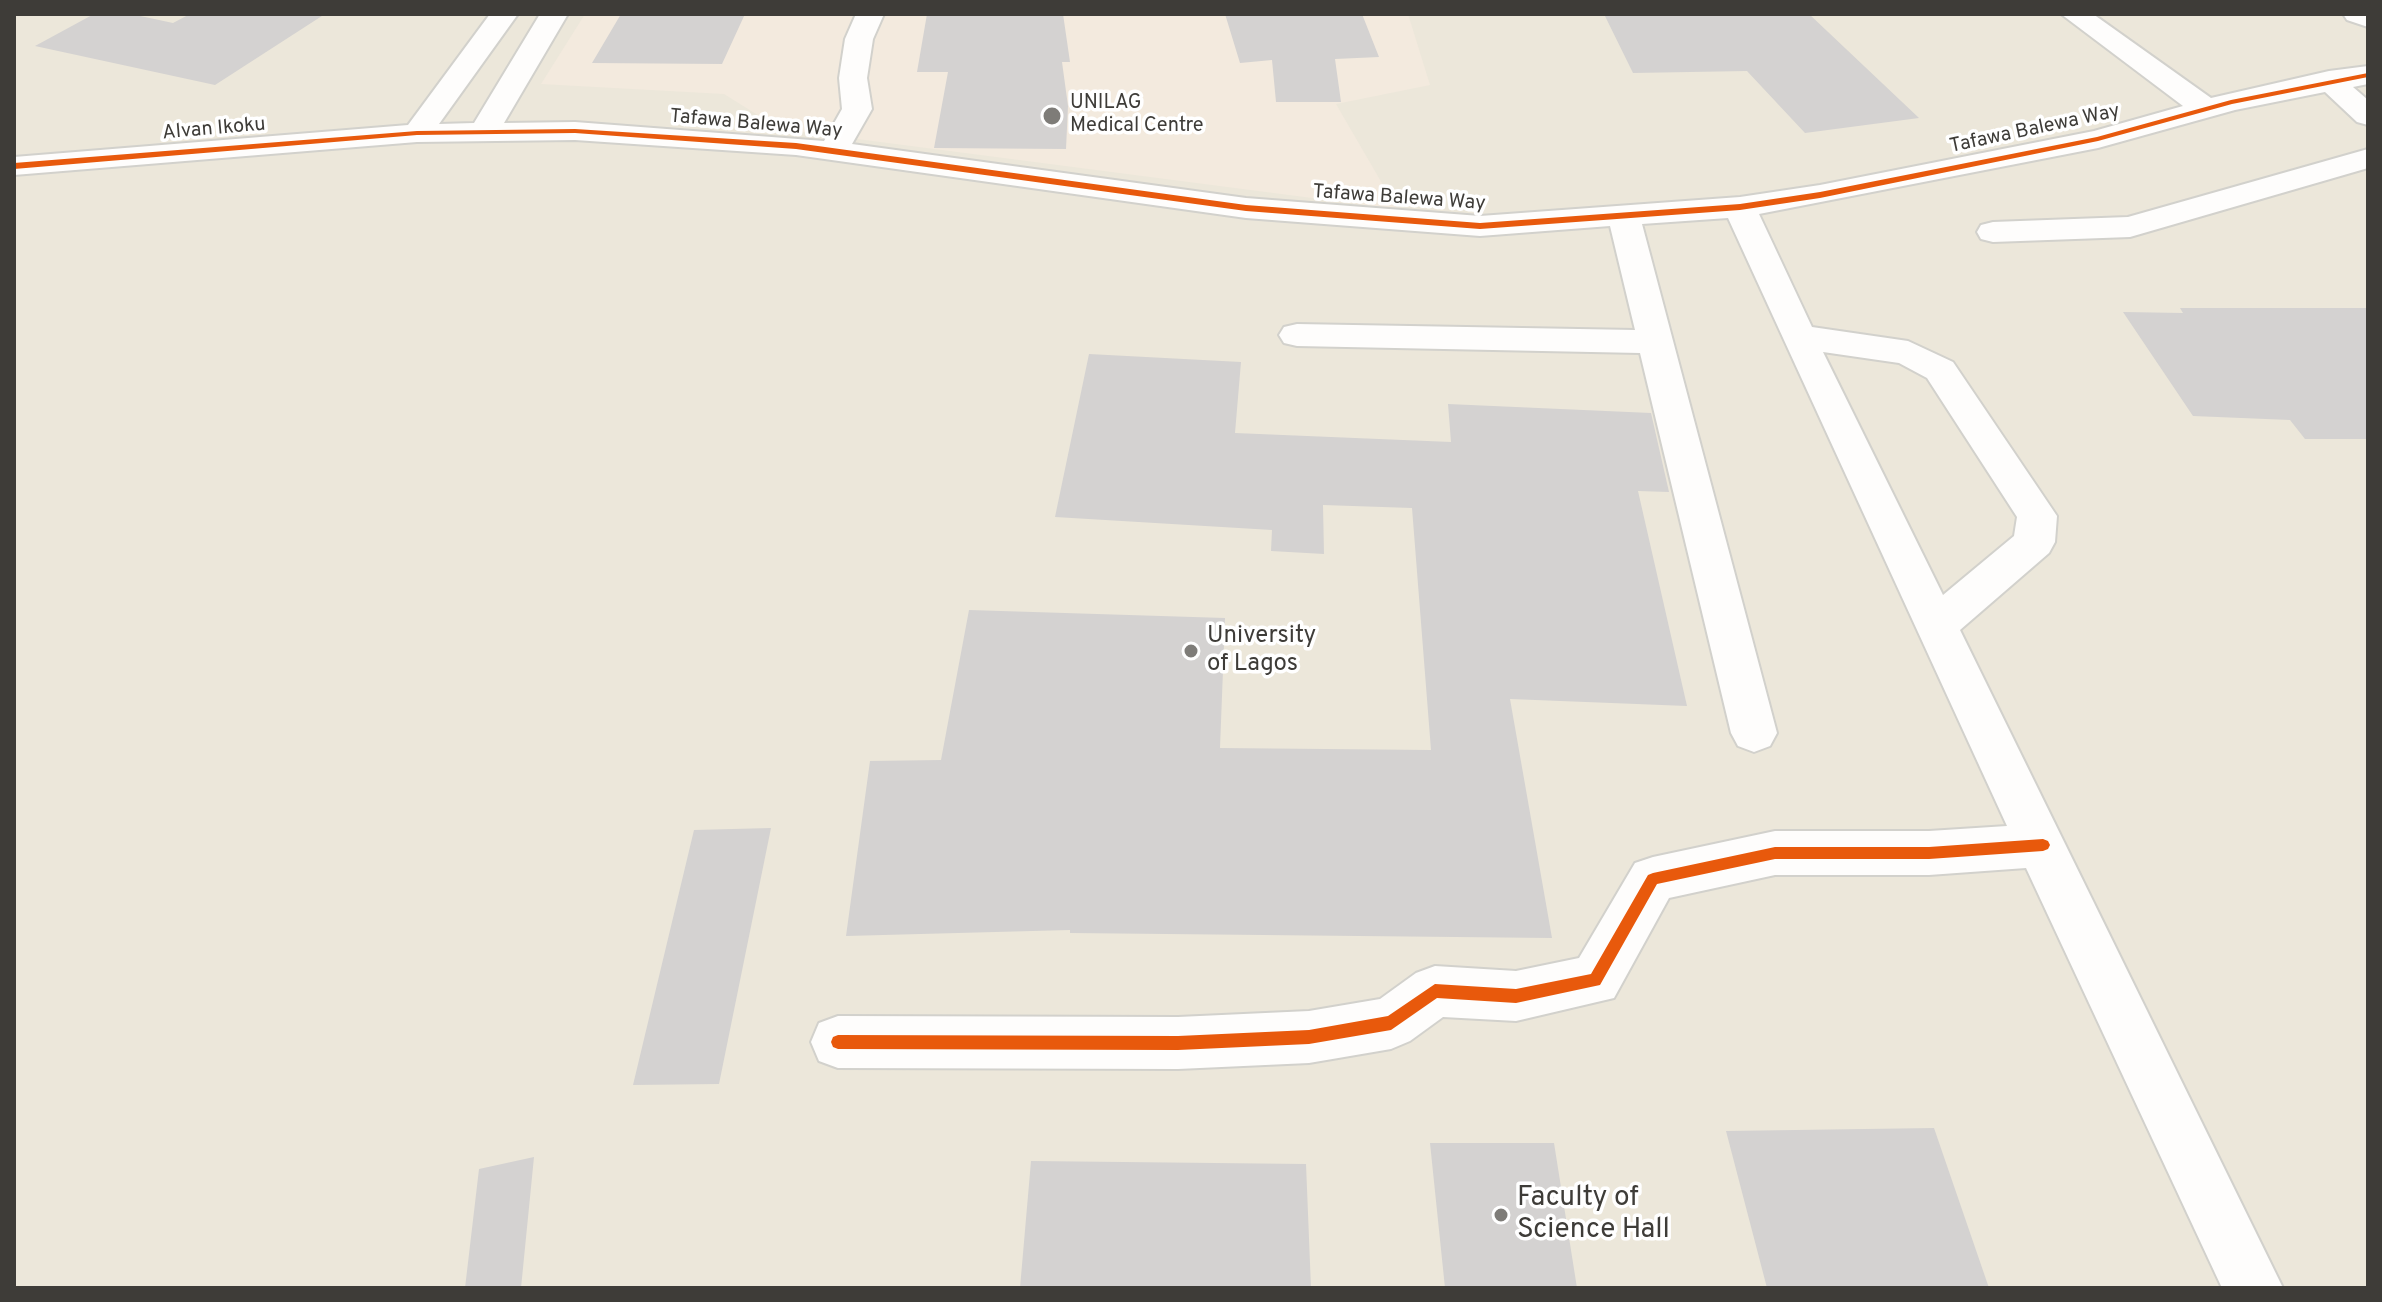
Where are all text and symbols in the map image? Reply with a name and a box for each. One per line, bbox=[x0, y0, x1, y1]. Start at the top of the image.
place label: UNILAG Medical Centre bbox=[1070, 92, 1204, 139]
street label: Tafawa Balewa Way bbox=[1948, 100, 2122, 160]
street label: Tafawa Balewa Way bbox=[669, 105, 843, 145]
marker: UNILAG Medical Centre bbox=[1041, 105, 1063, 127]
street label: Alvan Ikoku bbox=[161, 114, 267, 146]
street label: Tafawa Balewa Way bbox=[1312, 181, 1486, 217]
place label: University of Lagos bbox=[1207, 623, 1316, 679]
marker: University of Lagos bbox=[1182, 642, 1200, 660]
place label: Faculty of Science Hall bbox=[1517, 1182, 1670, 1248]
marker: Faculty of Science Hall bbox=[1492, 1206, 1510, 1224]

